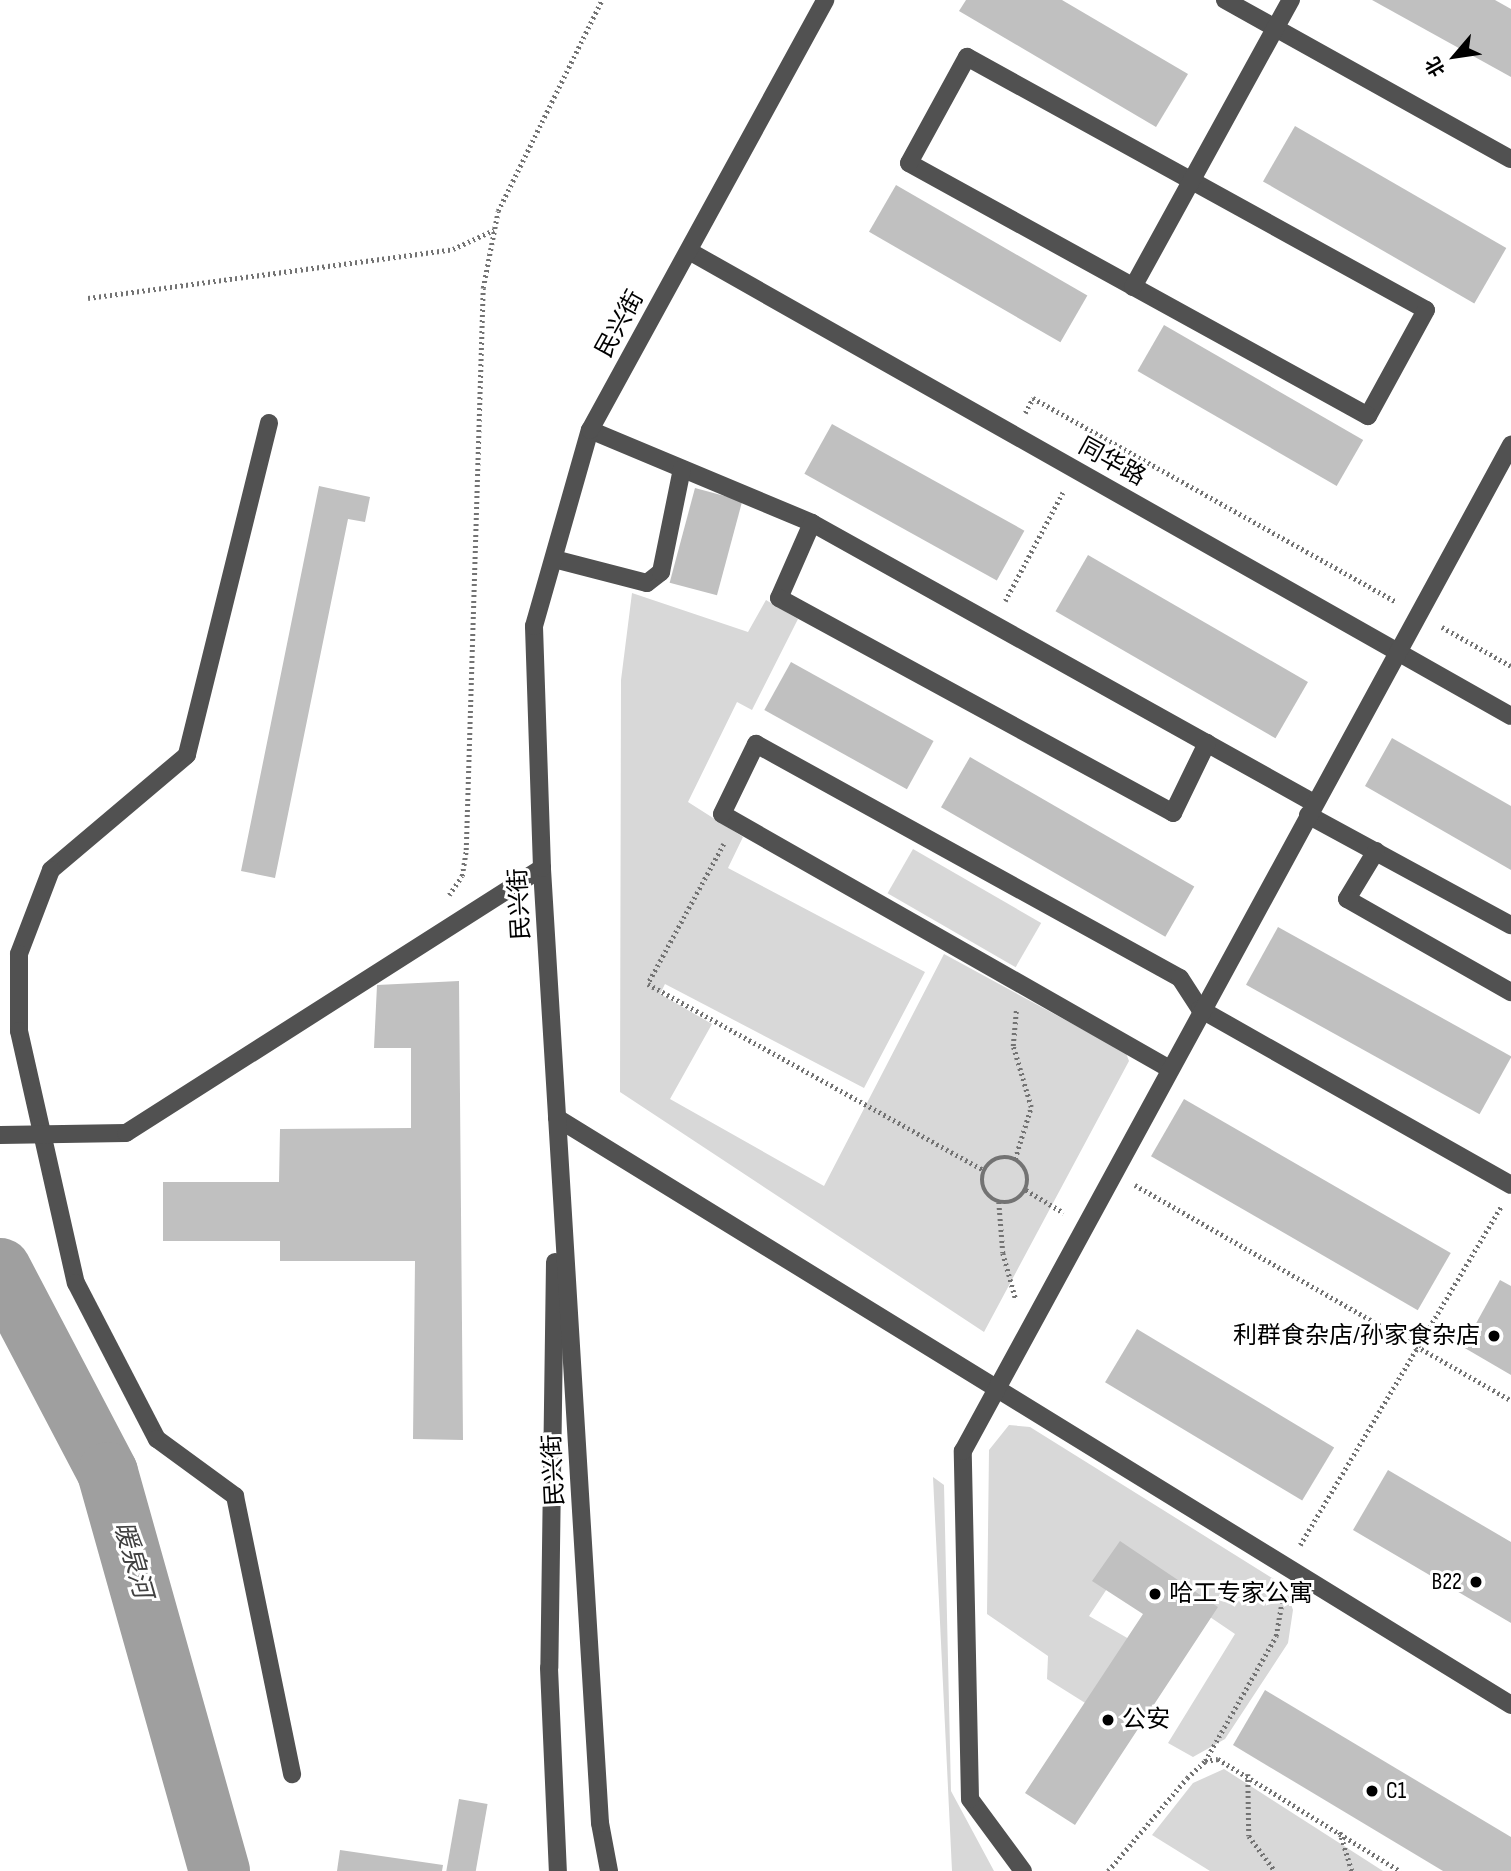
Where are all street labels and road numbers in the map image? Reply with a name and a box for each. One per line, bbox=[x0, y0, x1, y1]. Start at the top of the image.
street label: 民兴街 bbox=[590, 286, 650, 362]
street label: 同华路 bbox=[1074, 432, 1150, 492]
street label: 民兴街 bbox=[504, 867, 536, 941]
street label: 民兴街 bbox=[538, 1433, 570, 1507]

